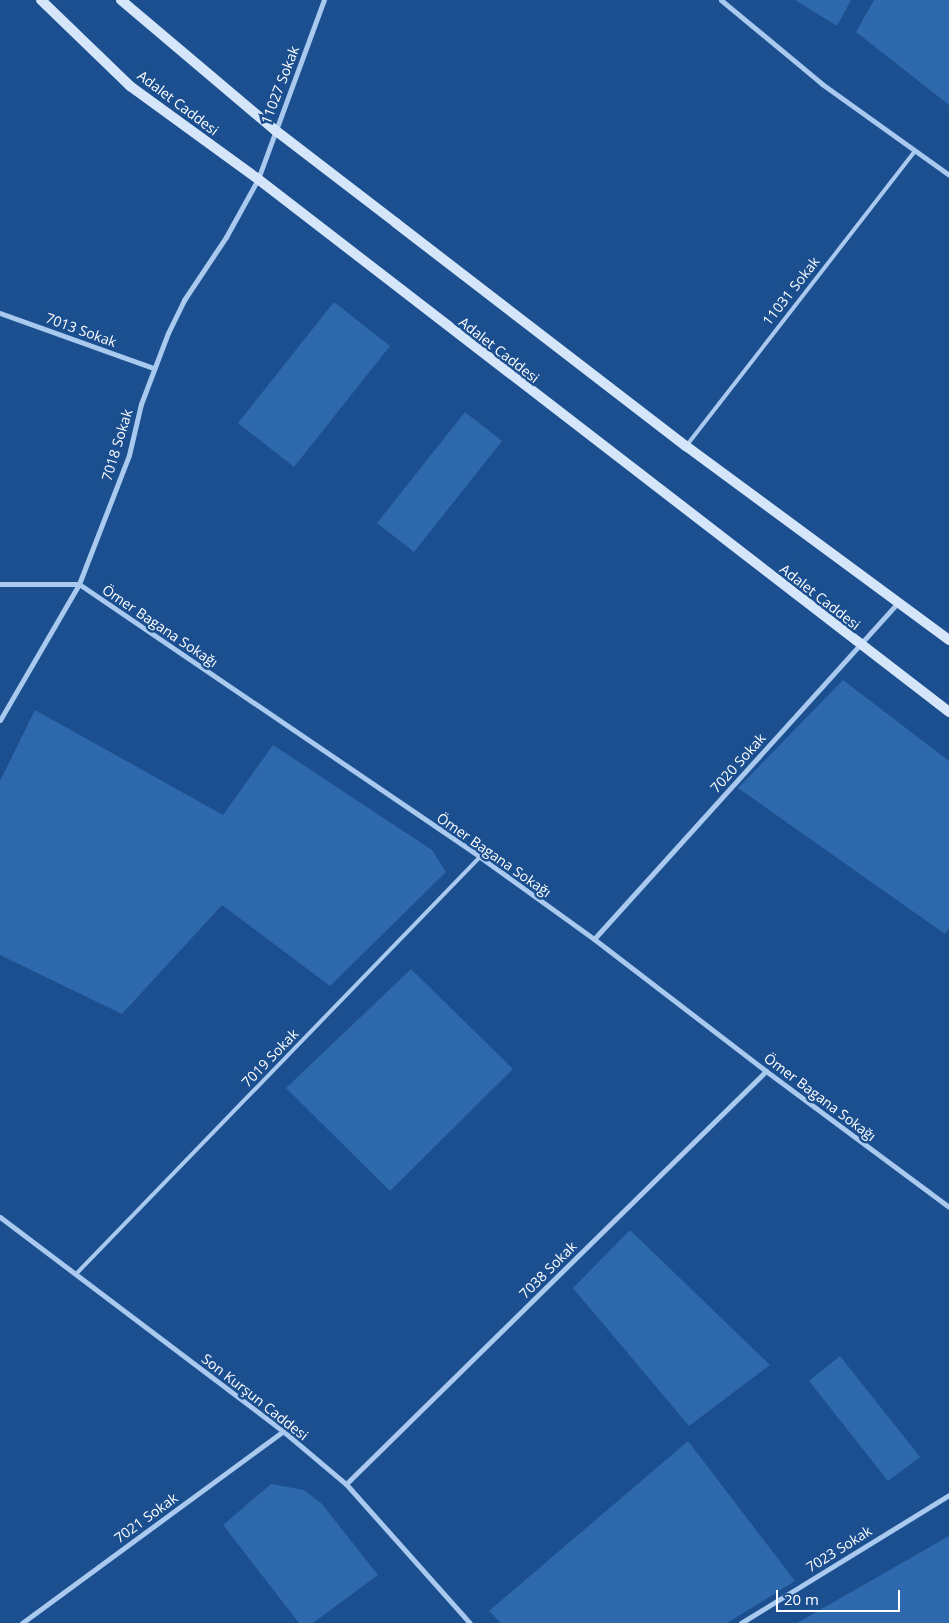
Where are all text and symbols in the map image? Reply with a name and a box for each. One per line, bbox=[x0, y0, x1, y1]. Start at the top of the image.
street label: 11027 Sokak bbox=[257, 44, 303, 126]
street label: Adalet Caddesi bbox=[134, 67, 222, 139]
street label: 11031 Sokak bbox=[759, 253, 823, 329]
street label: 7013 Sokak bbox=[43, 309, 119, 351]
street label: Adalet Caddesi bbox=[456, 314, 542, 386]
street label: 7018 Sokak bbox=[98, 407, 136, 483]
street label: Adalet Caddesi bbox=[777, 561, 863, 633]
street label: Ömer Bagana Sokağı bbox=[99, 581, 221, 671]
street label: 7020 Sokak bbox=[707, 730, 769, 796]
street label: Ömer Bagana Sokağı bbox=[434, 809, 554, 901]
street label: 7019 Sokak bbox=[238, 1025, 302, 1091]
street label: Ömer Bagana Sokağı bbox=[761, 1049, 879, 1145]
street label: 7038 Sokak bbox=[516, 1238, 580, 1302]
street label: Son Kurşun Caddesi bbox=[198, 1350, 312, 1444]
street label: 7021 Sokak bbox=[111, 1489, 181, 1547]
street label: 7023 Sokak bbox=[803, 1522, 875, 1576]
scale bar bbox=[779, 1580, 903, 1612]
text: 20 m bbox=[784, 1589, 819, 1609]

